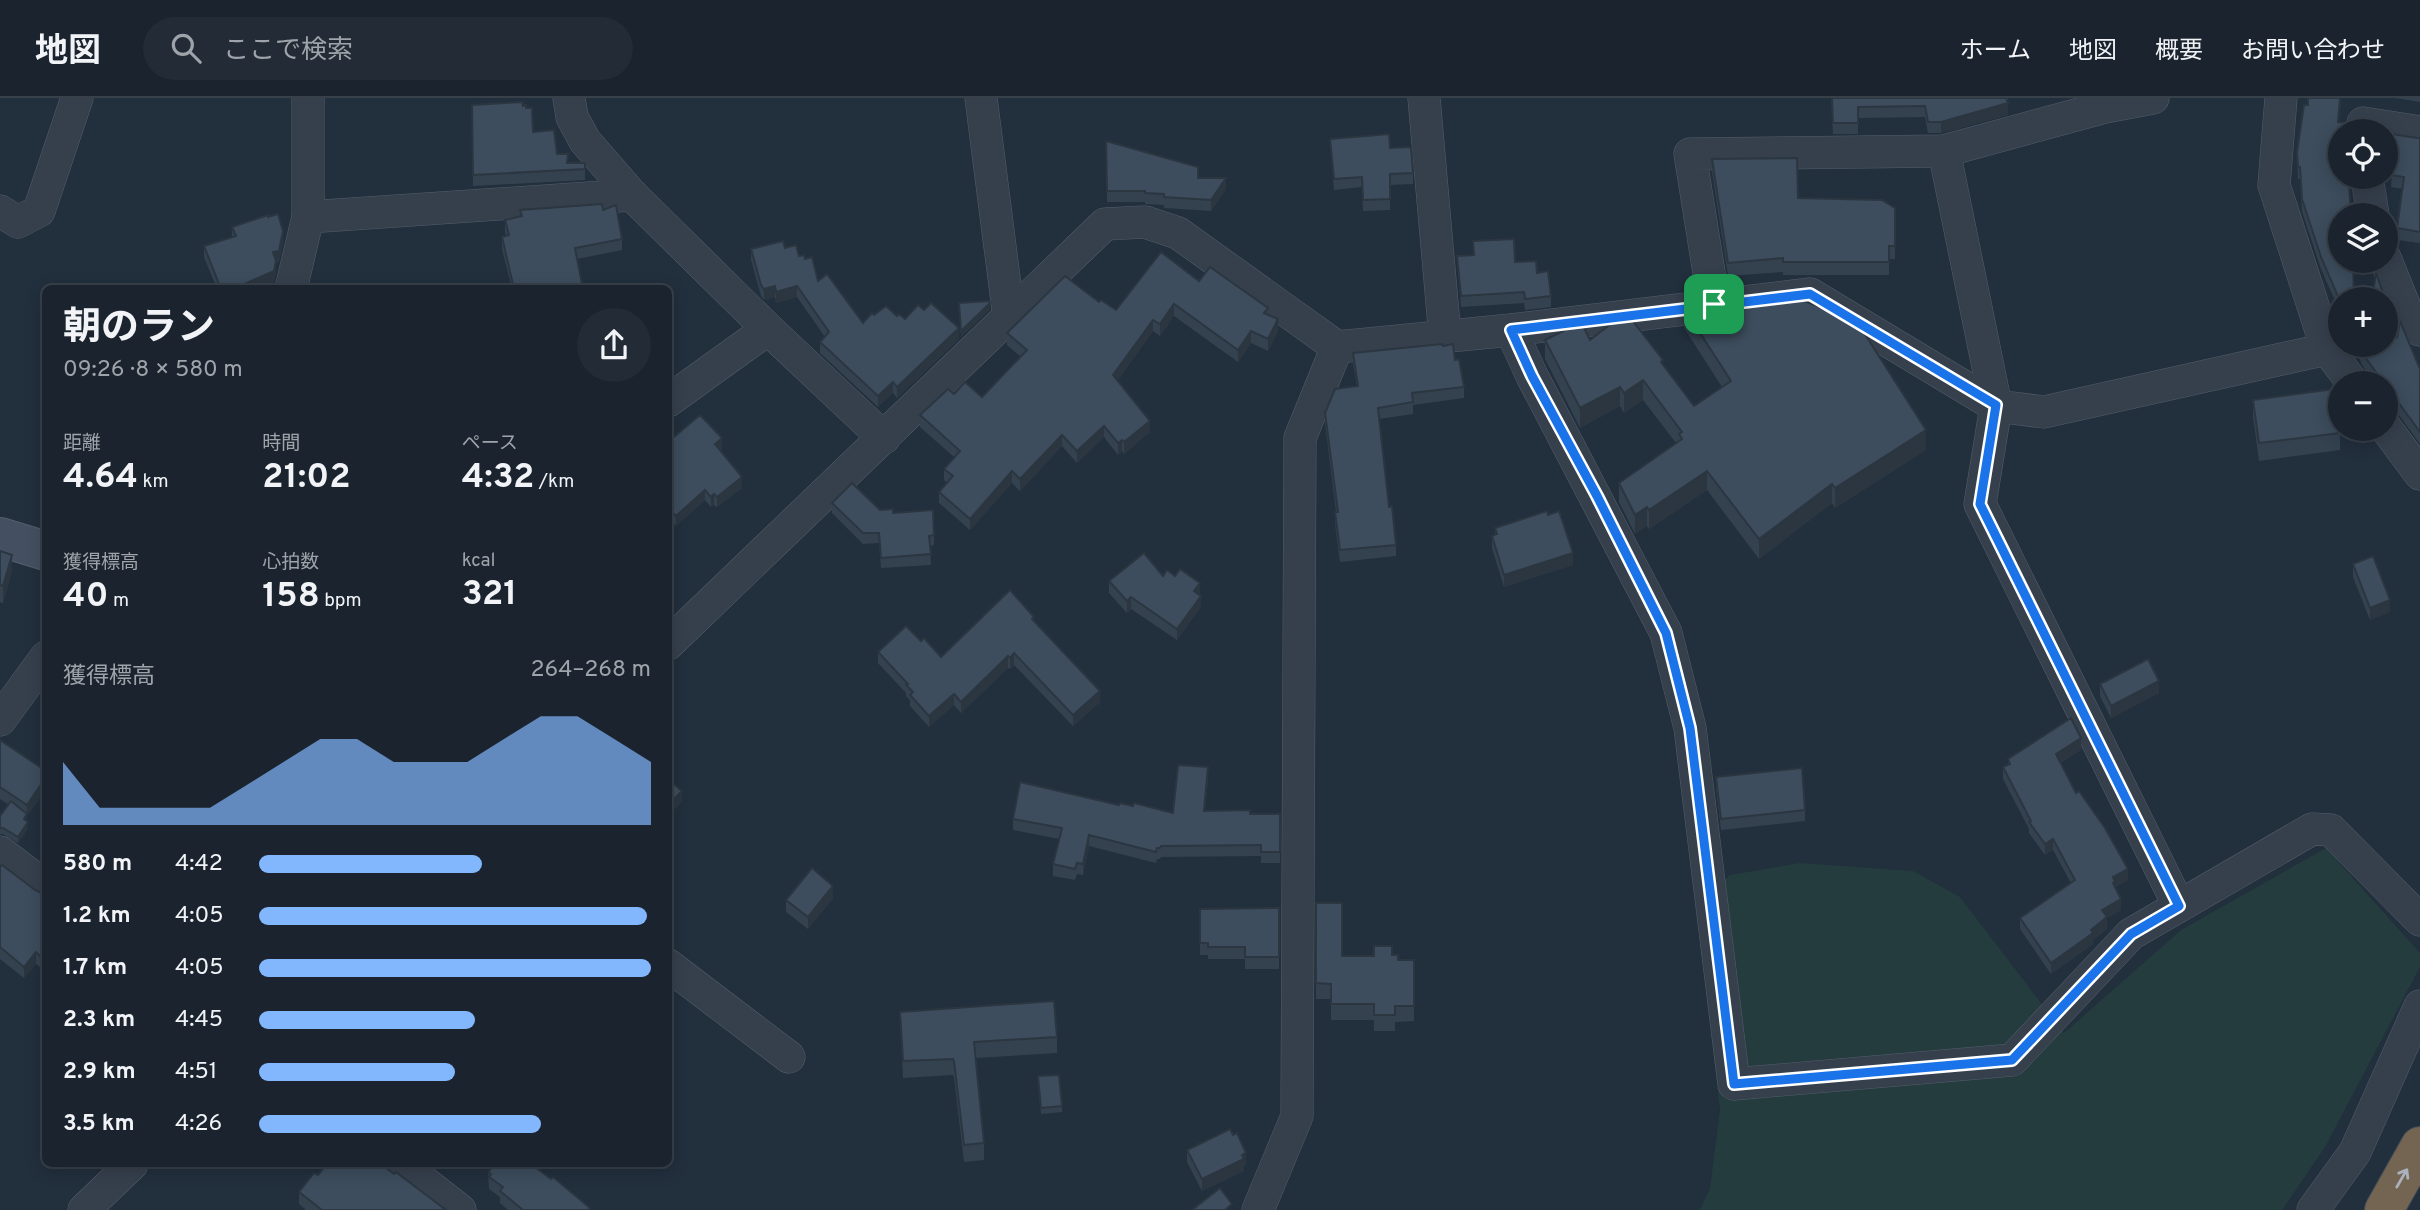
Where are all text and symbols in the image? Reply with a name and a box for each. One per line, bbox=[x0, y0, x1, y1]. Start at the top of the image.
search box bbox=[143, 17, 633, 80]
icon: search bbox=[167, 29, 205, 67]
text: 地図 bbox=[35, 32, 101, 74]
text: ここで検索 bbox=[223, 35, 353, 68]
text: ホーム bbox=[1960, 37, 2031, 67]
text: 地図 bbox=[2069, 37, 2117, 67]
text: 概要 bbox=[2155, 37, 2203, 67]
text: お問い合わせ bbox=[2241, 37, 2385, 67]
map controls bbox=[2328, 119, 2398, 441]
button: locate bbox=[2328, 119, 2398, 189]
button: layers bbox=[2328, 203, 2398, 273]
pin bbox=[1684, 274, 1744, 334]
icon: arrive bbox=[1695, 285, 1733, 323]
button: + bbox=[2328, 287, 2398, 357]
text: 朝のラン bbox=[63, 305, 215, 354]
button: share bbox=[577, 308, 651, 382]
text: 09:26 · 8 × 580 m bbox=[63, 356, 243, 385]
button: − bbox=[2328, 371, 2398, 441]
text: 距離 bbox=[63, 432, 101, 456]
text: 時間 bbox=[262, 432, 300, 456]
text: ペース bbox=[462, 432, 518, 456]
text: 4.64 bbox=[63, 456, 138, 500]
text: 21:02 bbox=[262, 456, 351, 500]
text: 4:32 bbox=[462, 456, 534, 500]
text: km bbox=[138, 470, 169, 494]
text: /km bbox=[534, 470, 574, 494]
text: kcal bbox=[462, 549, 495, 573]
text: 獲得標高 bbox=[63, 551, 139, 575]
text: 心拍数 bbox=[262, 551, 319, 575]
text: 321 bbox=[462, 573, 517, 617]
text: 40 bbox=[63, 575, 109, 619]
text: 158 bbox=[262, 575, 320, 619]
text: m bbox=[109, 589, 129, 613]
text: bpm bbox=[320, 589, 362, 613]
text: 264–268 m bbox=[530, 656, 651, 685]
text: 獲得標高 bbox=[63, 663, 155, 692]
text: 580 m bbox=[63, 850, 132, 879]
text: 4:42 bbox=[175, 850, 223, 879]
text: 1.2 km bbox=[63, 902, 131, 931]
text: 4:05 bbox=[175, 902, 224, 931]
text: 1.7 km bbox=[63, 954, 127, 983]
text: 4:05 bbox=[175, 954, 224, 983]
text: 2.3 km bbox=[63, 1006, 135, 1035]
text: 4:45 bbox=[175, 1006, 223, 1035]
text: 2.9 km bbox=[63, 1058, 136, 1087]
text: 4:51 bbox=[175, 1058, 217, 1087]
text: 3.5 km bbox=[63, 1110, 135, 1139]
text: 4:26 bbox=[175, 1110, 222, 1139]
one-way arrow bbox=[2396, 1168, 2409, 1189]

